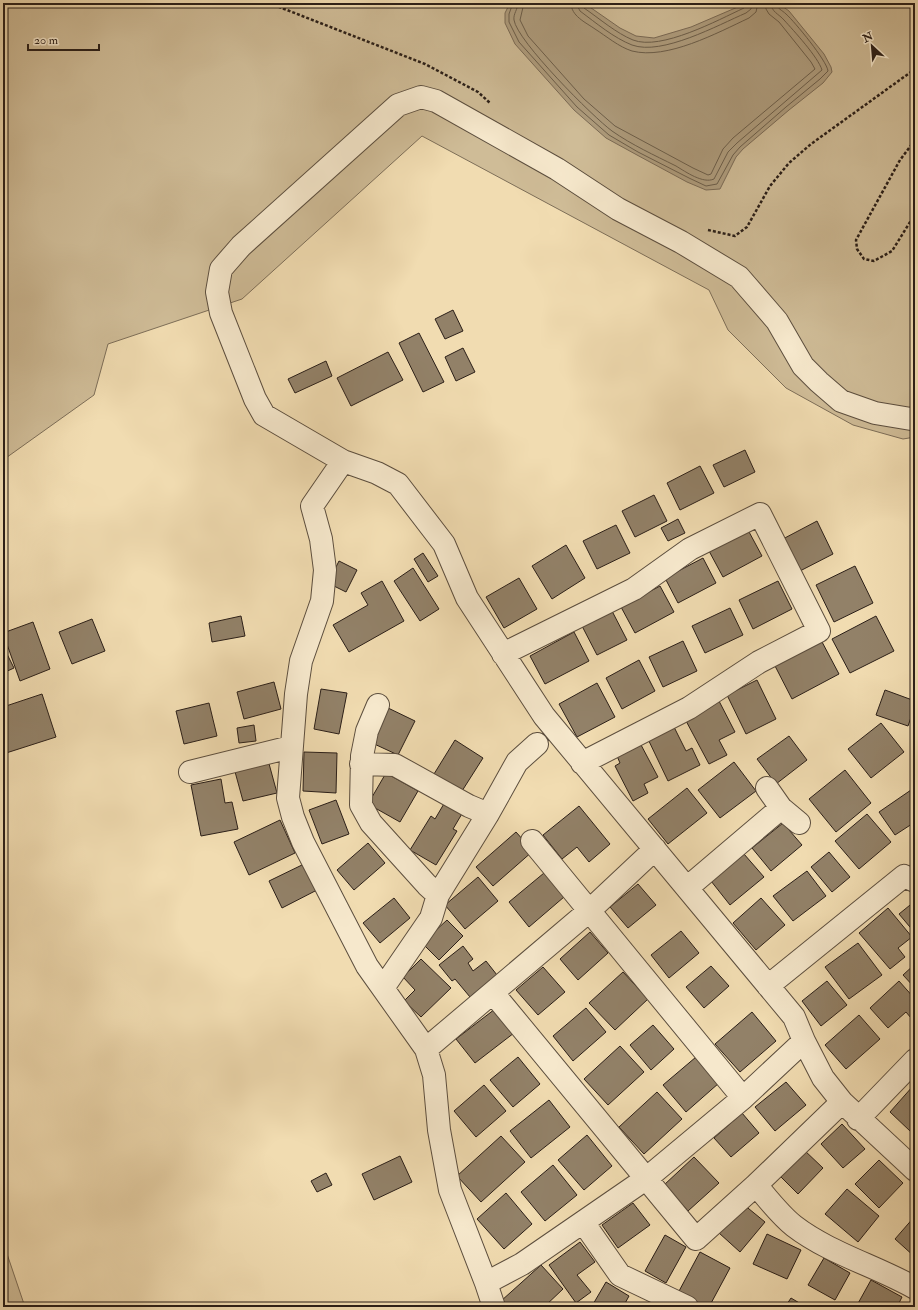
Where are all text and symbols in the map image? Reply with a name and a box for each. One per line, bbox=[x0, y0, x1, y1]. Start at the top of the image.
scale bar bbox=[28, 26, 99, 52]
north arrow bbox=[852, 26, 892, 66]
text: N bbox=[860, 29, 876, 46]
text: 20 m bbox=[34, 33, 59, 48]

